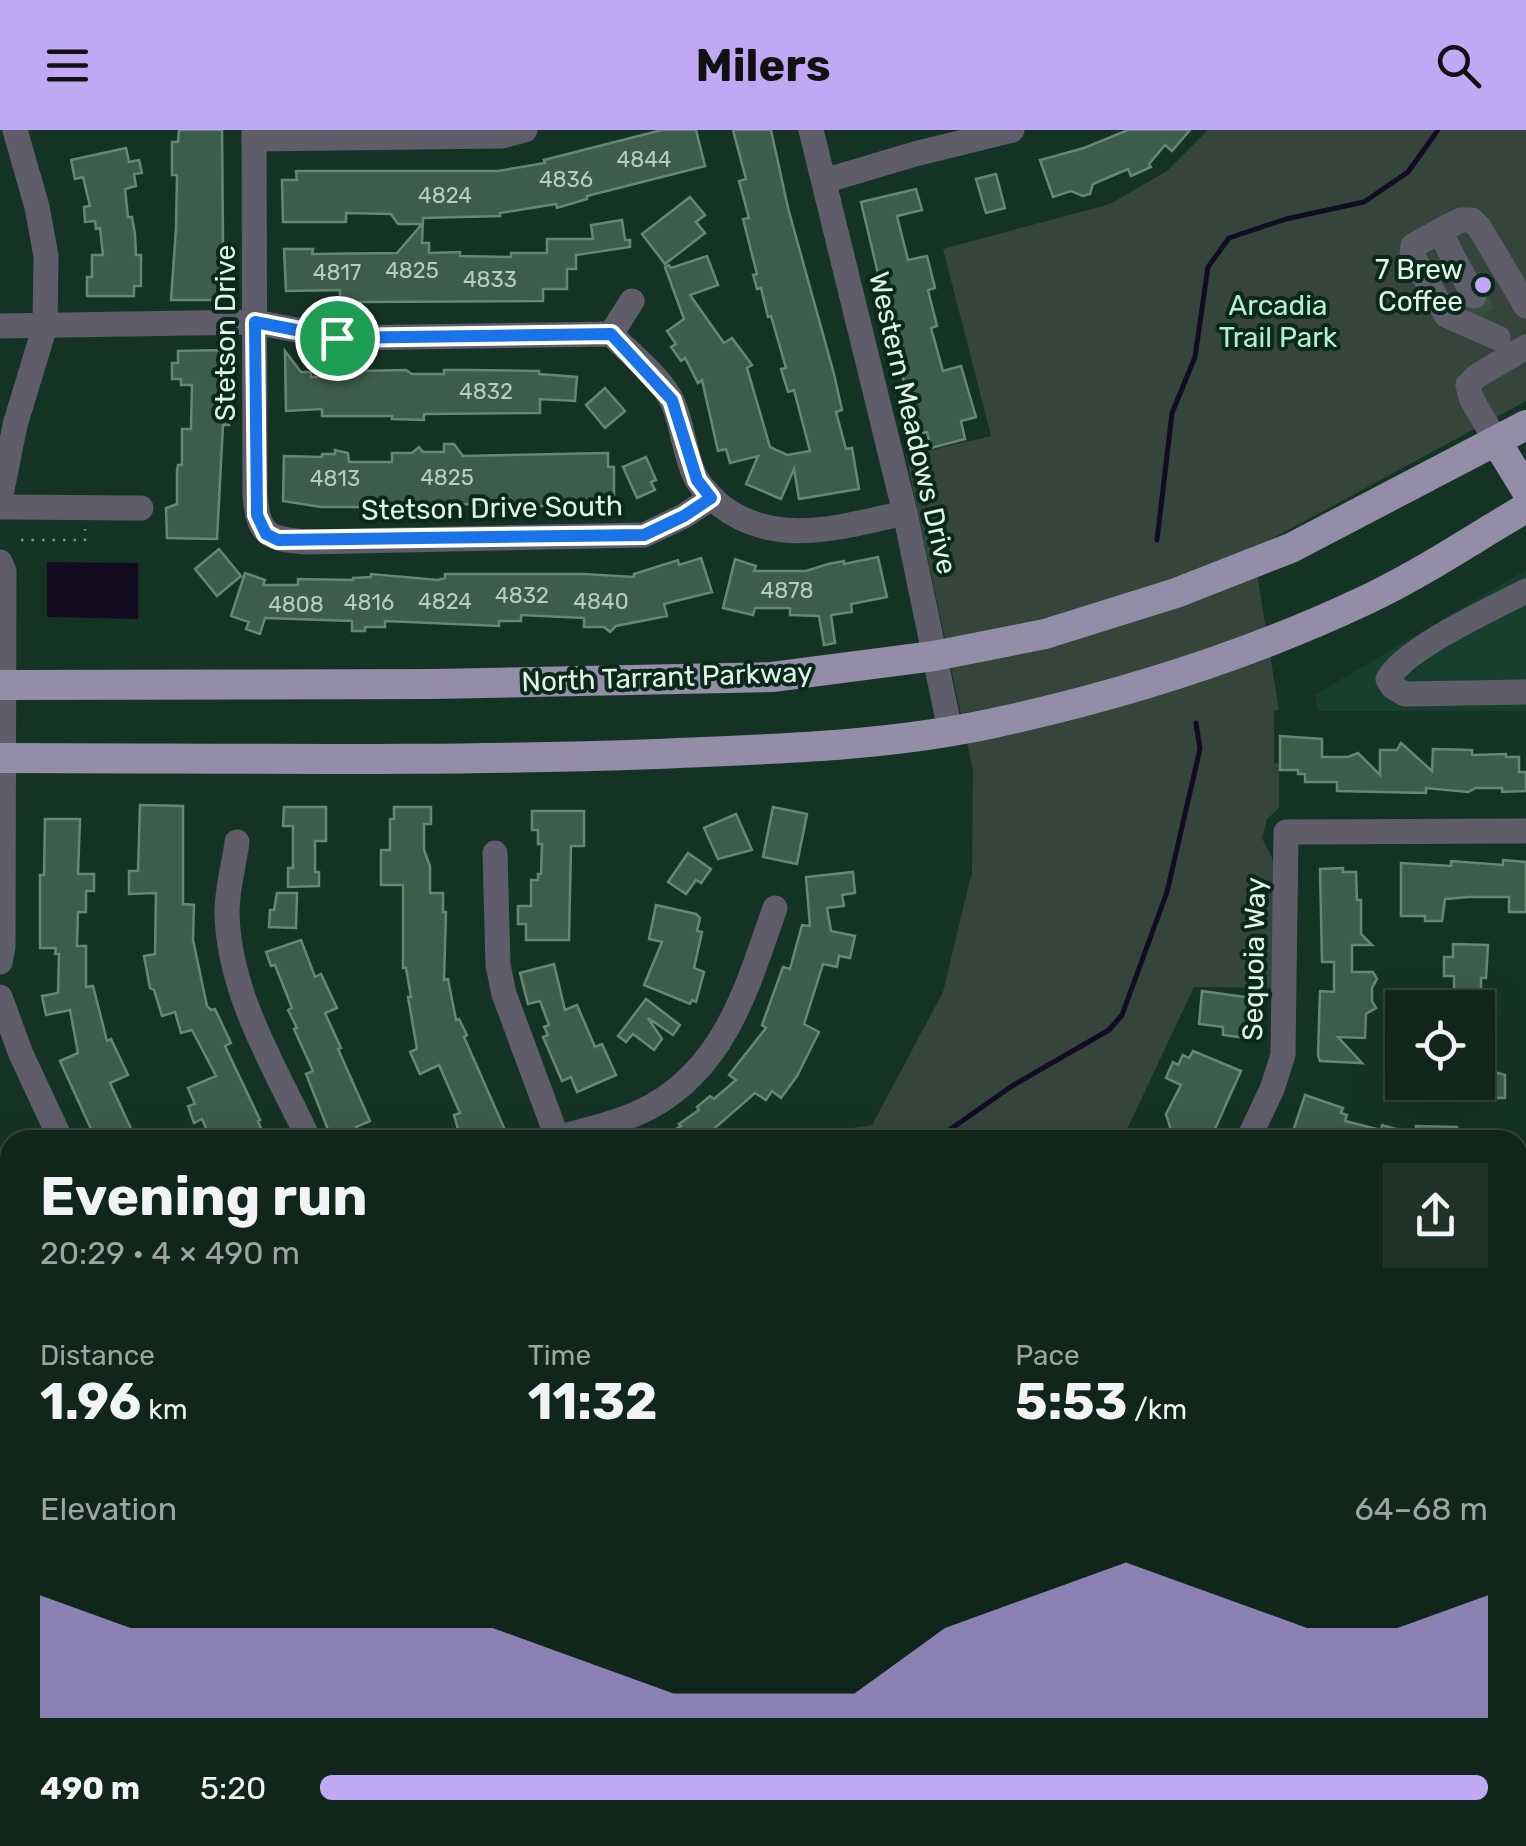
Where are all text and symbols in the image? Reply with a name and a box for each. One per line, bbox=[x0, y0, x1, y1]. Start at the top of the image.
icon: menu bbox=[40, 38, 95, 93]
icon: search bbox=[1431, 38, 1486, 93]
text: Milers bbox=[695, 39, 831, 92]
house number: 4844 bbox=[617, 146, 671, 173]
house number: 4836 bbox=[539, 166, 593, 193]
house number: 4824 bbox=[418, 182, 472, 209]
street label: Stetson Drive bbox=[209, 245, 242, 421]
place label: 7 Brew Coffee bbox=[1375, 253, 1463, 318]
house number: 4825 bbox=[385, 257, 439, 284]
house number: 4817 bbox=[313, 259, 361, 286]
house number: 4833 bbox=[463, 266, 517, 293]
street label: Western Meadows Drive bbox=[862, 269, 964, 577]
marker: 7 Brew Coffee bbox=[1472, 274, 1494, 296]
park label: Arcadia Trail Park bbox=[1219, 289, 1338, 354]
pin bbox=[295, 296, 380, 381]
icon: arrive bbox=[310, 311, 365, 366]
house number: 4832 bbox=[459, 378, 513, 405]
house number: 4825 bbox=[420, 464, 474, 491]
house number: 4813 bbox=[310, 465, 360, 492]
street label: Stetson Drive South bbox=[361, 489, 623, 527]
house number: 4878 bbox=[761, 577, 813, 604]
house number: 4832 bbox=[495, 582, 549, 609]
house number: 4824 bbox=[418, 588, 472, 615]
house number: 4840 bbox=[573, 588, 629, 615]
house number: 4816 bbox=[344, 589, 394, 616]
house number: 4808 bbox=[268, 591, 324, 618]
street label: North Tarrant Parkway bbox=[521, 655, 813, 699]
street label: Sequoia Way bbox=[1236, 877, 1272, 1041]
map controls bbox=[1385, 990, 1495, 1100]
button: locate bbox=[1385, 990, 1495, 1100]
button: share bbox=[1383, 1163, 1488, 1268]
text: Evening run bbox=[40, 1164, 368, 1229]
text: 20:29 · 4 × 490 m bbox=[40, 1234, 300, 1272]
text: Distance bbox=[40, 1339, 155, 1372]
text: Time bbox=[528, 1339, 591, 1372]
text: Pace bbox=[1015, 1339, 1080, 1372]
text: 1.96 bbox=[40, 1372, 141, 1432]
text: 11:32 bbox=[528, 1372, 657, 1432]
text: 5:53 bbox=[1015, 1372, 1127, 1432]
text: km bbox=[141, 1393, 188, 1426]
text: /km bbox=[1127, 1393, 1187, 1426]
text: Elevation bbox=[40, 1490, 177, 1528]
text: 64–68 m bbox=[1355, 1490, 1488, 1528]
text: 490 m bbox=[40, 1769, 140, 1807]
text: 5:20 bbox=[200, 1769, 266, 1807]

